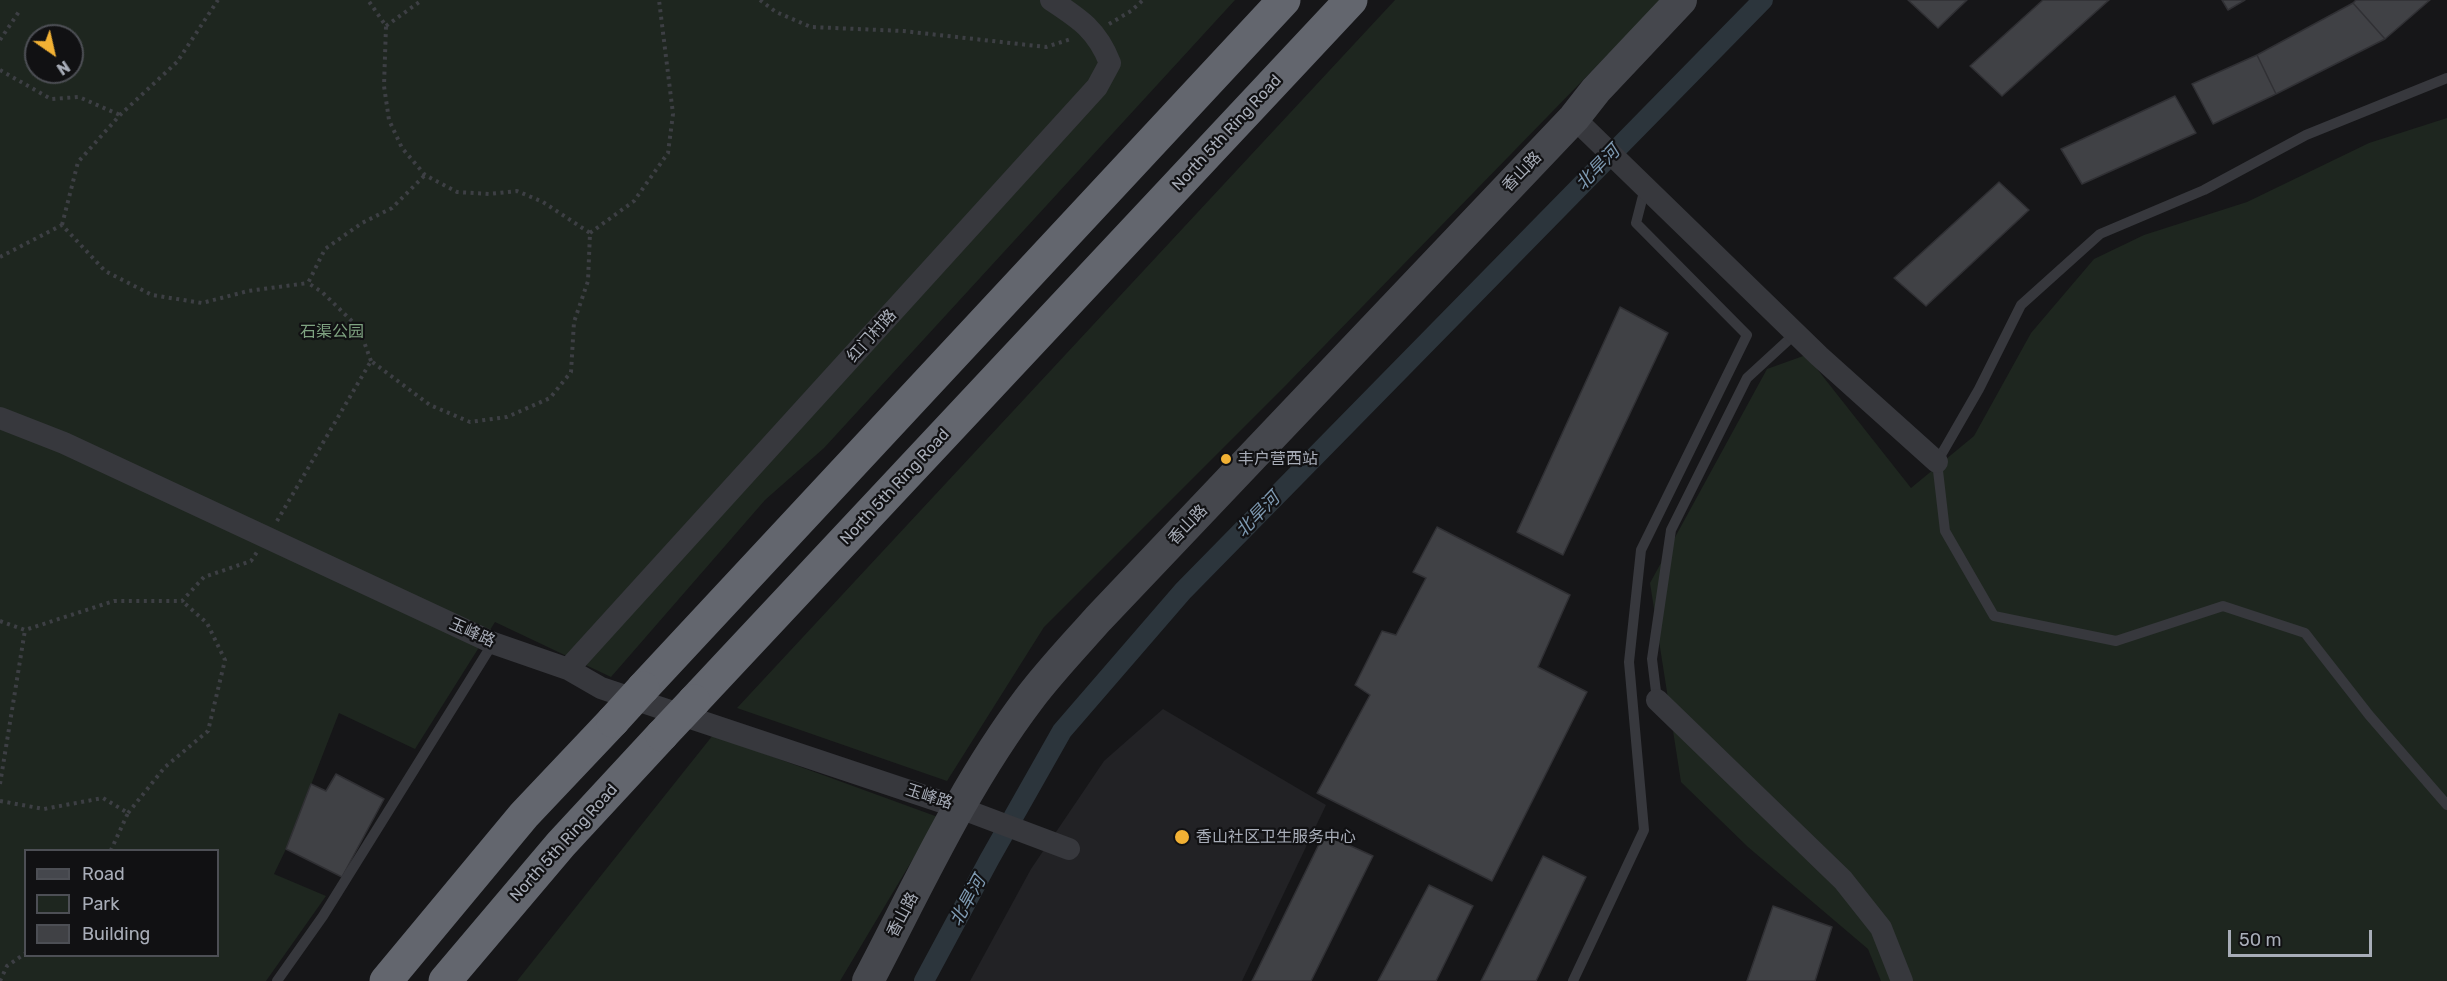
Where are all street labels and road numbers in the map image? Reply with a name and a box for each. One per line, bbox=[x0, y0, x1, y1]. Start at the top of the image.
street label: North 5th Ring Road bbox=[1168, 71, 1286, 195]
street label: 香山路 bbox=[1498, 148, 1546, 196]
street label: 红门村路 bbox=[843, 306, 901, 366]
street label: North 5th Ring Road bbox=[836, 425, 954, 549]
street label: 香山路 bbox=[1164, 501, 1212, 549]
street label: 玉峰路 bbox=[446, 614, 498, 652]
street label: North 5th Ring Road bbox=[506, 780, 622, 906]
street label: 玉峰路 bbox=[903, 780, 955, 814]
street label: 香山路 bbox=[883, 889, 923, 941]

